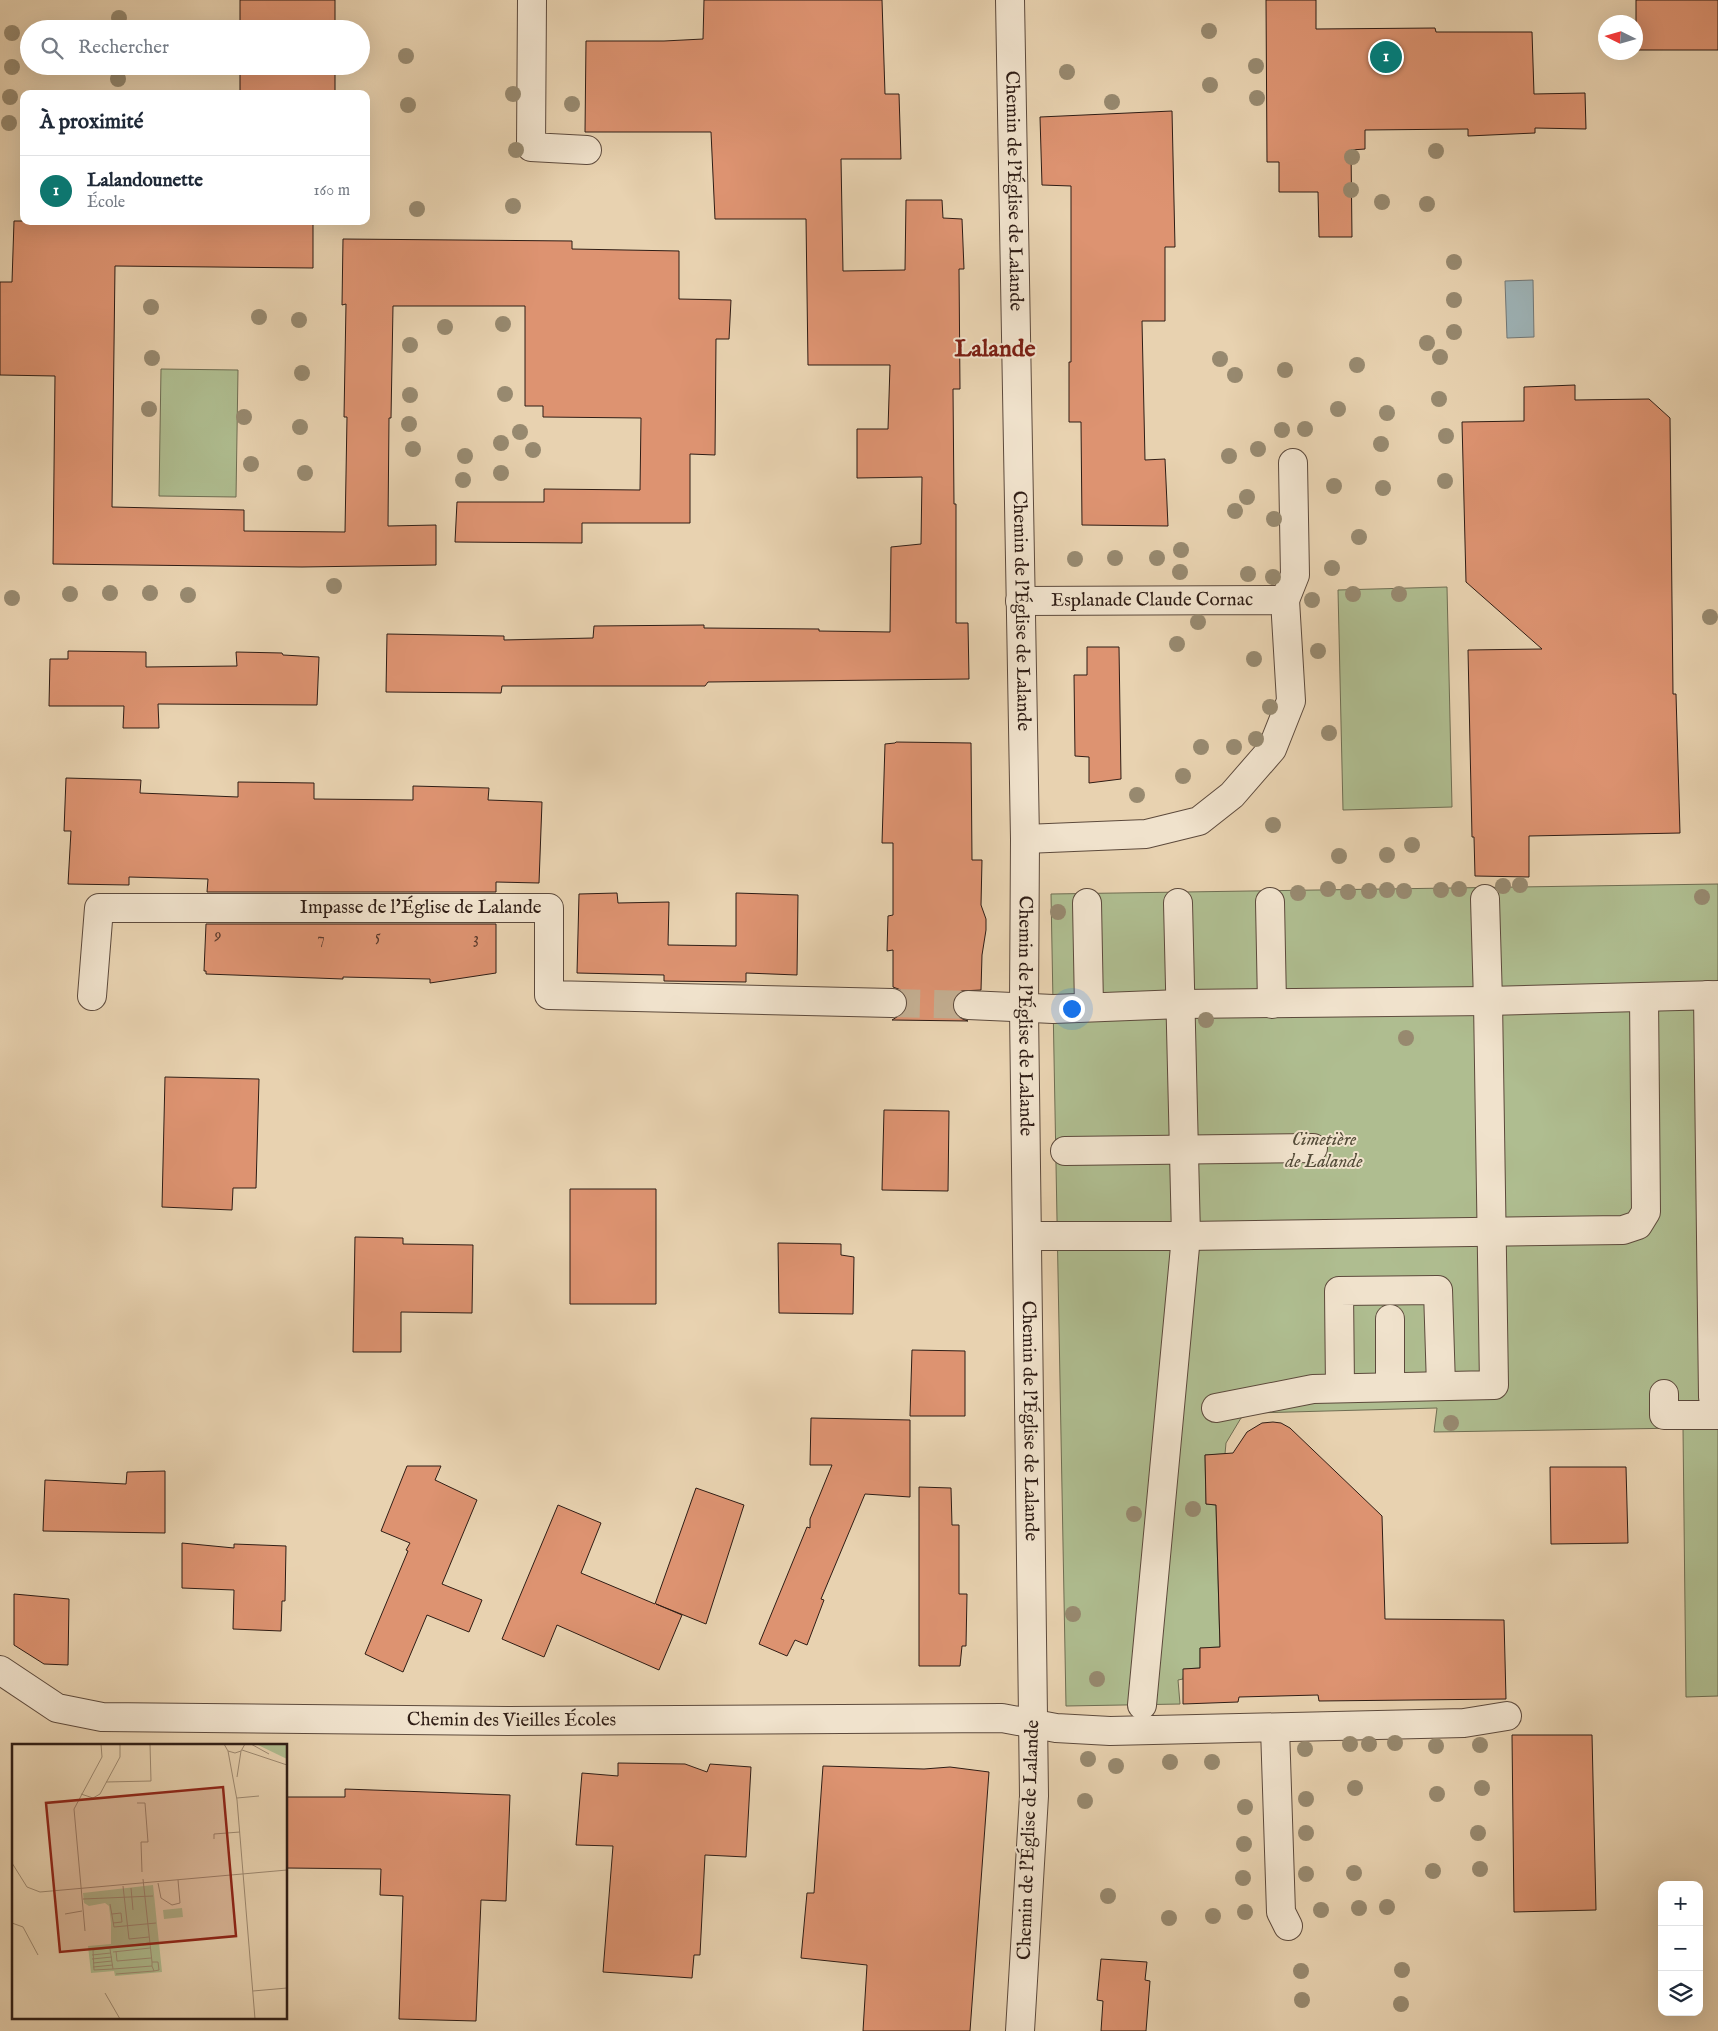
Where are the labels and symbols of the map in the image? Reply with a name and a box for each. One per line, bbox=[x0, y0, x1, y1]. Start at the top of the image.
north arrow bbox=[1598, 15, 1643, 60]
pin: 1 bbox=[1370, 38, 1402, 76]
street label: Chemin de l'Église de Lalande bbox=[999, 71, 1028, 312]
district label: Lalande bbox=[955, 334, 1035, 365]
street label: Chemin de l'Église de Lalande bbox=[1007, 490, 1035, 732]
street label: Esplanade Claude Cornac bbox=[1051, 588, 1253, 613]
street label: Impasse de l'Église de Lalande bbox=[300, 895, 542, 920]
street label: Chemin de l'Église de Lalande bbox=[1012, 896, 1038, 1137]
house number: 9 bbox=[214, 926, 222, 946]
house number: 5 bbox=[375, 927, 381, 947]
house number: 7 bbox=[317, 929, 325, 949]
house number: 3 bbox=[473, 929, 479, 949]
your location bbox=[1059, 996, 1085, 1022]
park label: Cimetière de Lalande bbox=[1284, 1128, 1363, 1174]
street label: Chemin de l'Église de Lalande bbox=[1016, 1300, 1043, 1541]
street label: Chemin des Vieilles Écoles bbox=[407, 1708, 616, 1733]
street label: Chemin de l'Église de Lalande bbox=[1012, 1719, 1045, 1960]
inset map bbox=[12, 1744, 288, 2018]

